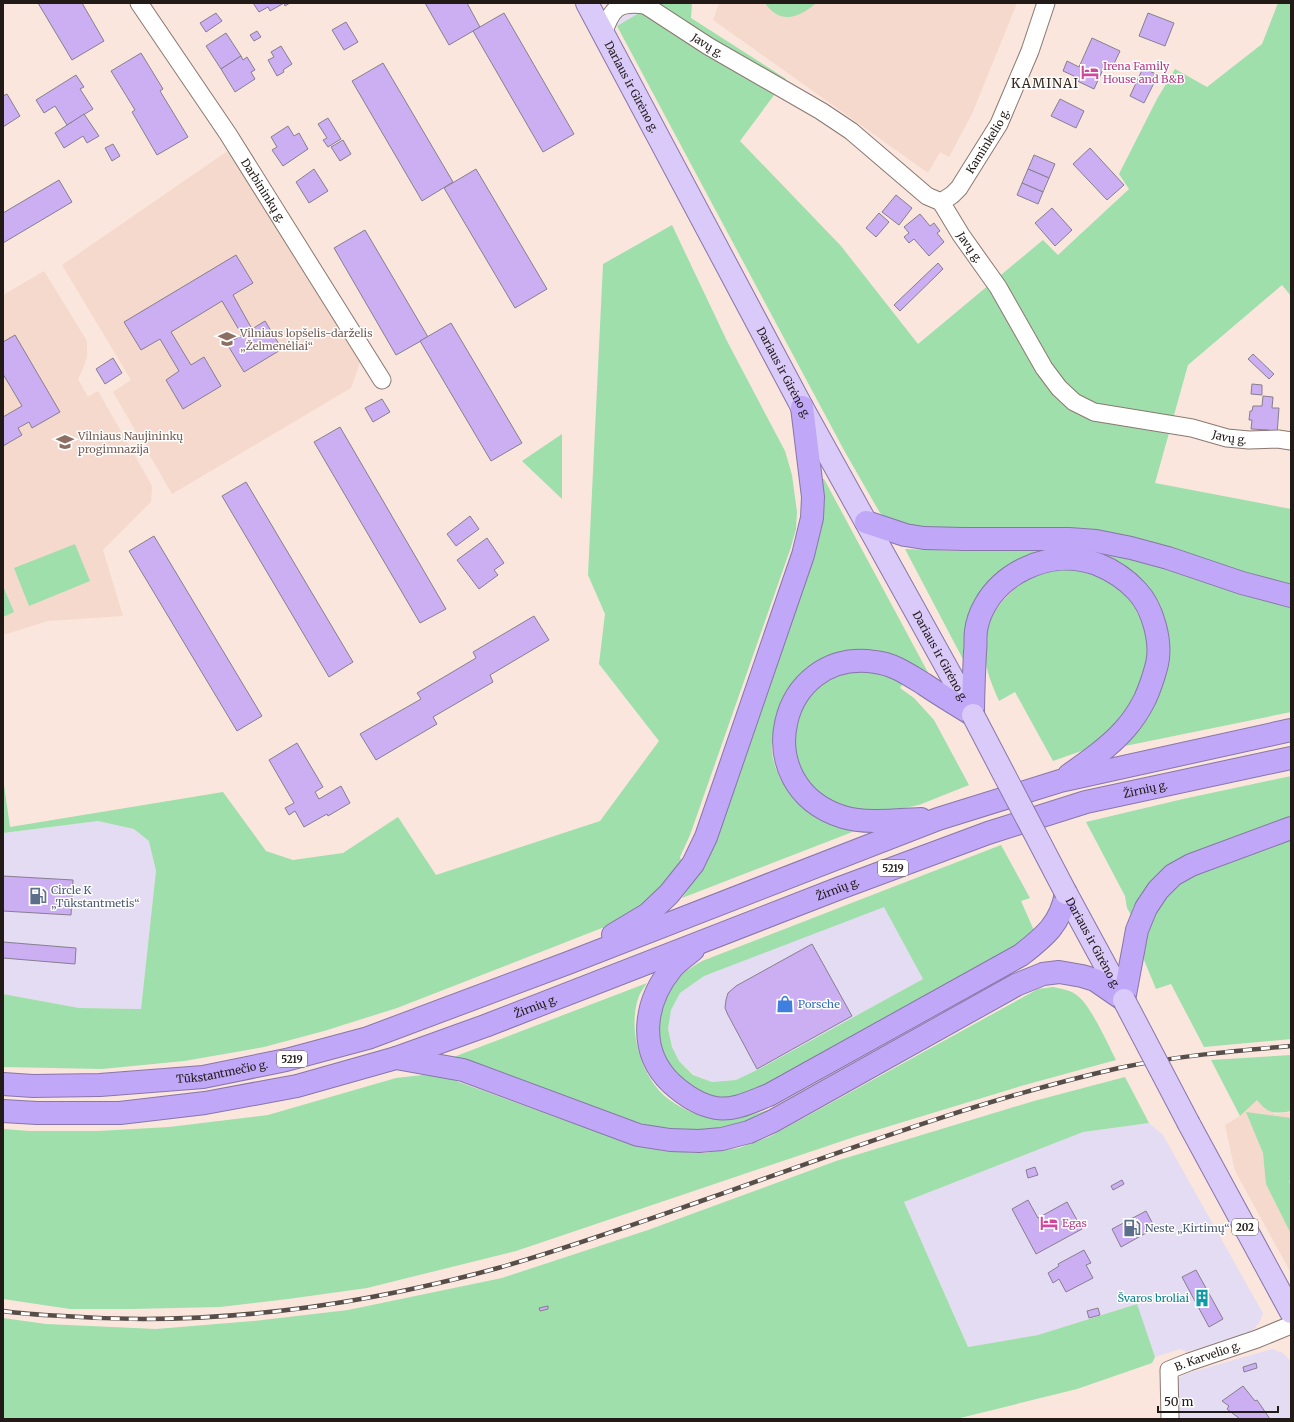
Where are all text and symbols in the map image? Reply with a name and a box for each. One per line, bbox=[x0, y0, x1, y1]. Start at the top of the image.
street label: Javų g. bbox=[688, 30, 726, 60]
street label: Dariaus ir Girėno g. bbox=[602, 39, 662, 135]
place label: Irena Family House and B&B bbox=[1103, 59, 1185, 86]
hotel icon: Irena Family House and B&B bbox=[1080, 62, 1100, 82]
district label: KAMINAI bbox=[1011, 75, 1079, 92]
street label: Kaminkelio g. bbox=[963, 106, 1012, 176]
street label: Darbininkų g. bbox=[238, 156, 289, 225]
street label: Javų g. bbox=[953, 228, 986, 266]
street label: Dariaus ir Girėno g. bbox=[754, 325, 814, 421]
place label: Vilniaus lopšelis-darželis „Želmenėliai“ bbox=[239, 326, 373, 353]
school or university icon: Vilniaus lopšelis-darželis „Želmenėliai“ bbox=[217, 329, 237, 349]
street label: Javų g. bbox=[1210, 427, 1248, 447]
place label: Vilniaus Naujininkų progimnazija bbox=[77, 429, 183, 456]
school or university icon: Vilniaus Naujininkų progimnazija bbox=[55, 432, 75, 452]
street label: Dariaus ir Girėno g. bbox=[910, 609, 971, 705]
street label: Žirnių g. bbox=[1122, 778, 1169, 801]
road number: 5219 bbox=[878, 860, 908, 876]
street label: Žirnių g. bbox=[814, 874, 861, 904]
place label: Circle K „Tūkstantmetis“ bbox=[51, 883, 140, 910]
fuel station icon: Circle K „Tūkstantmetis“ bbox=[28, 886, 48, 906]
street label: Dariaus ir Girėno g. bbox=[1063, 895, 1124, 991]
street label: Žirnių g. bbox=[512, 992, 559, 1021]
shop icon: Porsche bbox=[775, 994, 795, 1014]
place label: Porsche bbox=[798, 997, 840, 1011]
road number: 5219 bbox=[277, 1051, 307, 1067]
street label: Tūkstantmečio g. bbox=[176, 1057, 269, 1086]
hotel icon: Egas bbox=[1039, 1213, 1059, 1233]
place label: Egas bbox=[1062, 1216, 1087, 1230]
fuel station icon: Neste „Kirtimų“ bbox=[1122, 1218, 1142, 1238]
road number: 202 bbox=[1232, 1219, 1258, 1235]
place label: Neste „Kirtimų“ bbox=[1145, 1221, 1230, 1235]
building icon: Švaros broliai bbox=[1192, 1288, 1212, 1308]
place label: Švaros broliai bbox=[1118, 1291, 1189, 1305]
street label: B. Karvelio g. bbox=[1173, 1338, 1242, 1374]
scale bar bbox=[1158, 1388, 1278, 1414]
text: 50 m bbox=[1164, 1394, 1193, 1409]

